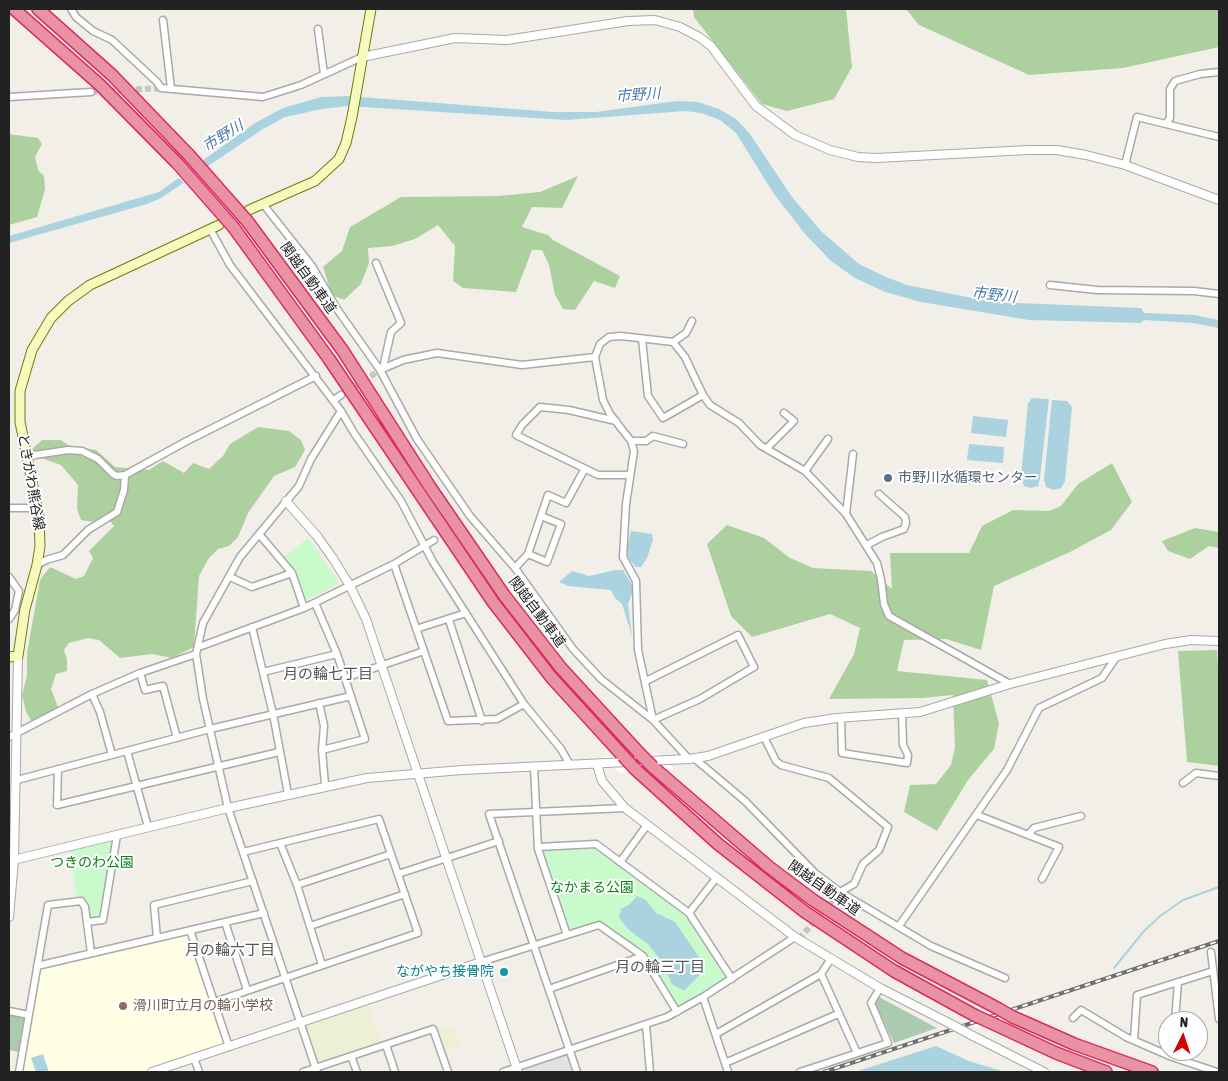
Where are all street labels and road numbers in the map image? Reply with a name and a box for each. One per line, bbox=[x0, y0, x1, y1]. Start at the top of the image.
street label: 関越自動車道 bbox=[277, 239, 339, 317]
street label: ときがわ熊谷線 bbox=[14, 432, 48, 532]
street label: 関越自動車道 bbox=[505, 573, 569, 651]
street label: 関越自動車道 bbox=[785, 857, 863, 919]

